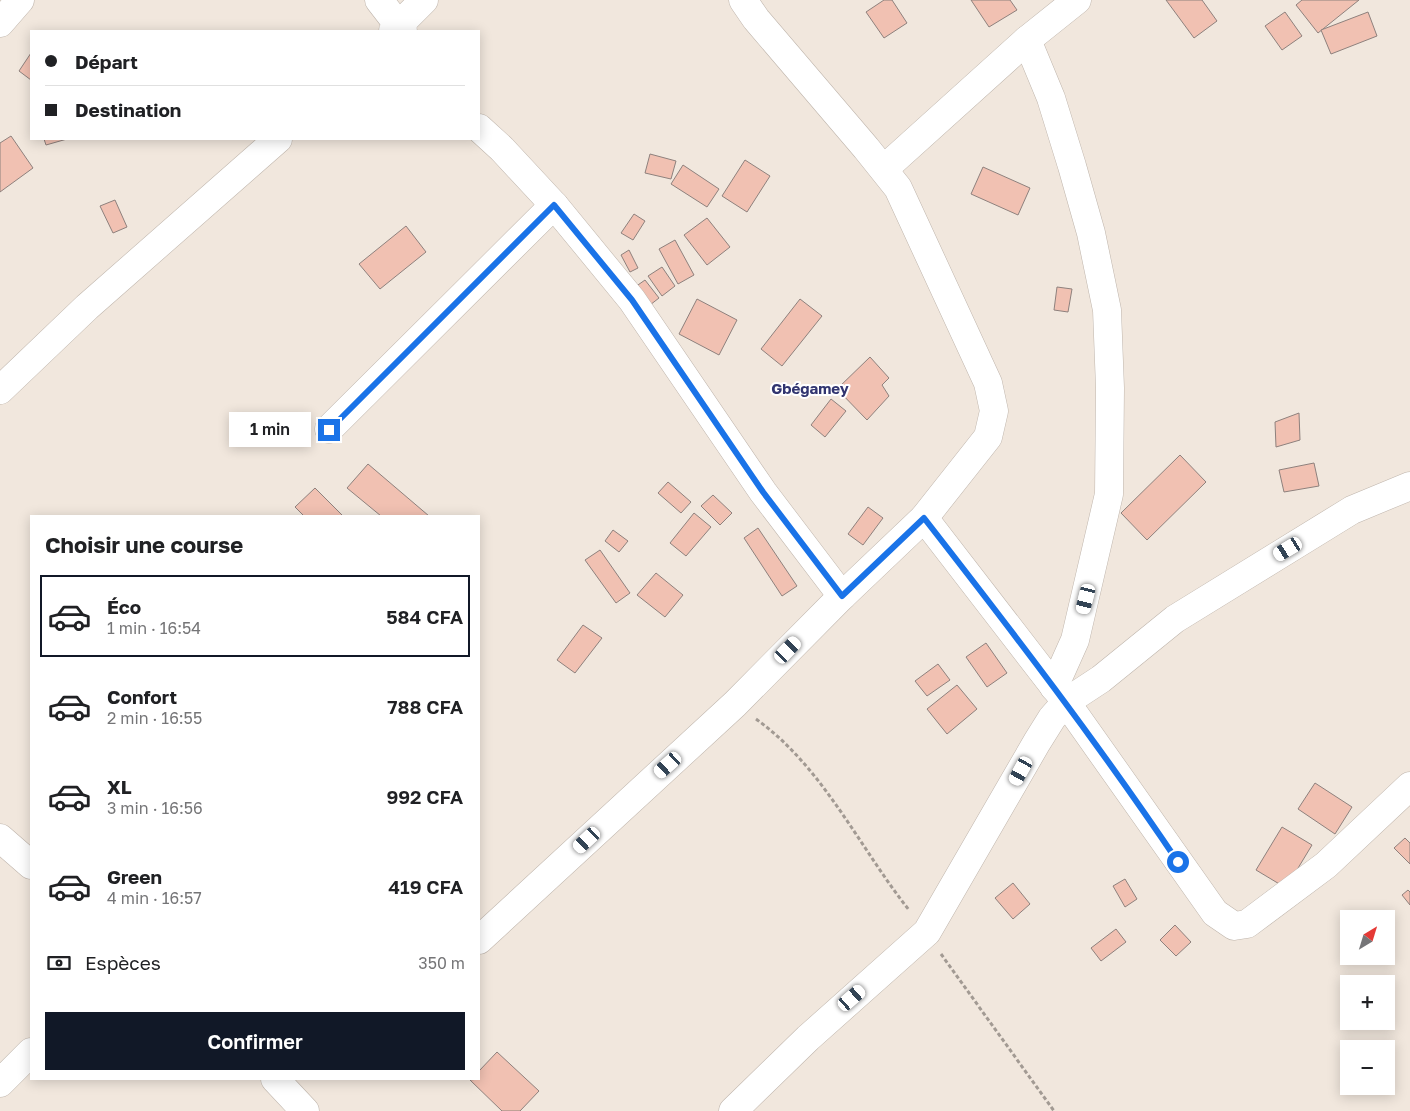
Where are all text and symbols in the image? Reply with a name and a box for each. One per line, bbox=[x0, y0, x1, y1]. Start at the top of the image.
text: Départ bbox=[75, 50, 138, 73]
text: Destination bbox=[75, 98, 181, 121]
district label: Gbégamey bbox=[771, 379, 849, 397]
callout: 1 min bbox=[229, 412, 312, 448]
text: 1 min bbox=[250, 419, 290, 439]
route end bbox=[318, 419, 340, 441]
text: Choisir une course bbox=[45, 531, 243, 558]
car bbox=[1271, 535, 1304, 563]
car bbox=[1075, 583, 1096, 615]
icon: car bbox=[47, 594, 92, 639]
text: Éco bbox=[107, 595, 141, 618]
text: 584 CFA bbox=[386, 605, 463, 628]
text: 1 min · 16:54 bbox=[107, 618, 201, 638]
car bbox=[772, 634, 803, 666]
icon: car bbox=[47, 684, 92, 729]
text: Confort bbox=[107, 685, 177, 708]
text: 788 CFA bbox=[387, 695, 463, 718]
text: 2 min · 16:55 bbox=[107, 708, 202, 728]
car bbox=[651, 749, 684, 781]
car bbox=[1007, 754, 1034, 788]
icon: car bbox=[47, 774, 92, 819]
text: XL bbox=[107, 775, 132, 798]
text: 992 CFA bbox=[386, 785, 463, 808]
text: 3 min · 16:56 bbox=[107, 798, 203, 818]
car bbox=[570, 824, 603, 856]
route start bbox=[1167, 851, 1189, 873]
icon: car bbox=[47, 864, 92, 909]
text: Green bbox=[107, 865, 162, 888]
text: 419 CFA bbox=[388, 875, 463, 898]
text: 4 min · 16:57 bbox=[107, 888, 202, 908]
north arrow bbox=[1340, 910, 1395, 965]
map controls bbox=[1340, 910, 1395, 1095]
icon: cash bbox=[45, 949, 73, 977]
text: Espèces bbox=[85, 951, 161, 974]
text: 350 m bbox=[418, 953, 465, 973]
button: + bbox=[1340, 975, 1395, 1030]
car bbox=[835, 982, 868, 1014]
button: Confirmer bbox=[45, 1012, 465, 1070]
button: − bbox=[1340, 1040, 1395, 1095]

